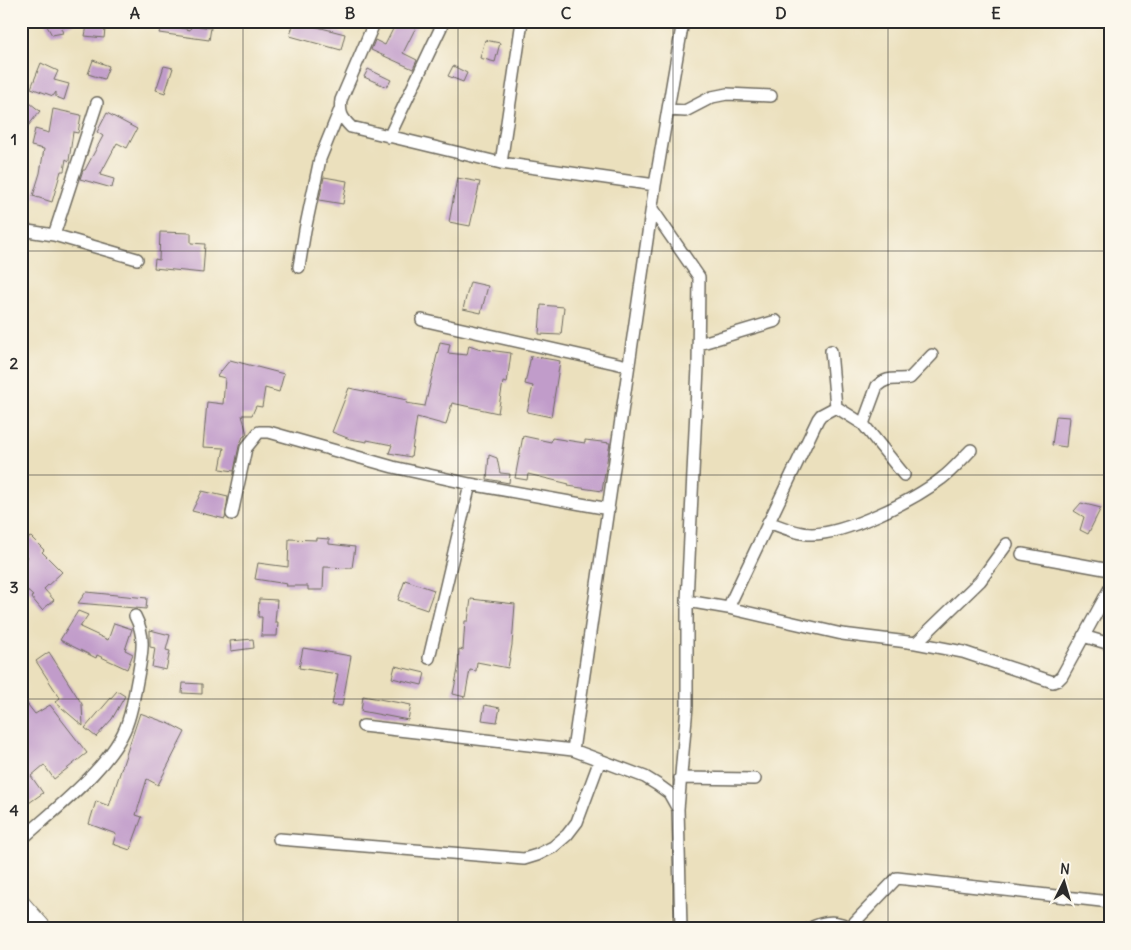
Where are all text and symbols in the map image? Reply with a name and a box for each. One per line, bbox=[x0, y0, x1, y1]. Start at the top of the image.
text: A bbox=[130, 3, 140, 23]
text: B bbox=[345, 3, 356, 23]
text: C bbox=[561, 3, 572, 23]
text: D bbox=[775, 3, 787, 23]
text: E bbox=[991, 3, 1001, 23]
text: 1 bbox=[11, 129, 17, 149]
text: 2 bbox=[10, 353, 19, 373]
text: 3 bbox=[9, 577, 19, 597]
text: 4 bbox=[9, 800, 19, 820]
north arrow bbox=[1038, 858, 1088, 908]
text: N bbox=[1060, 860, 1071, 878]

